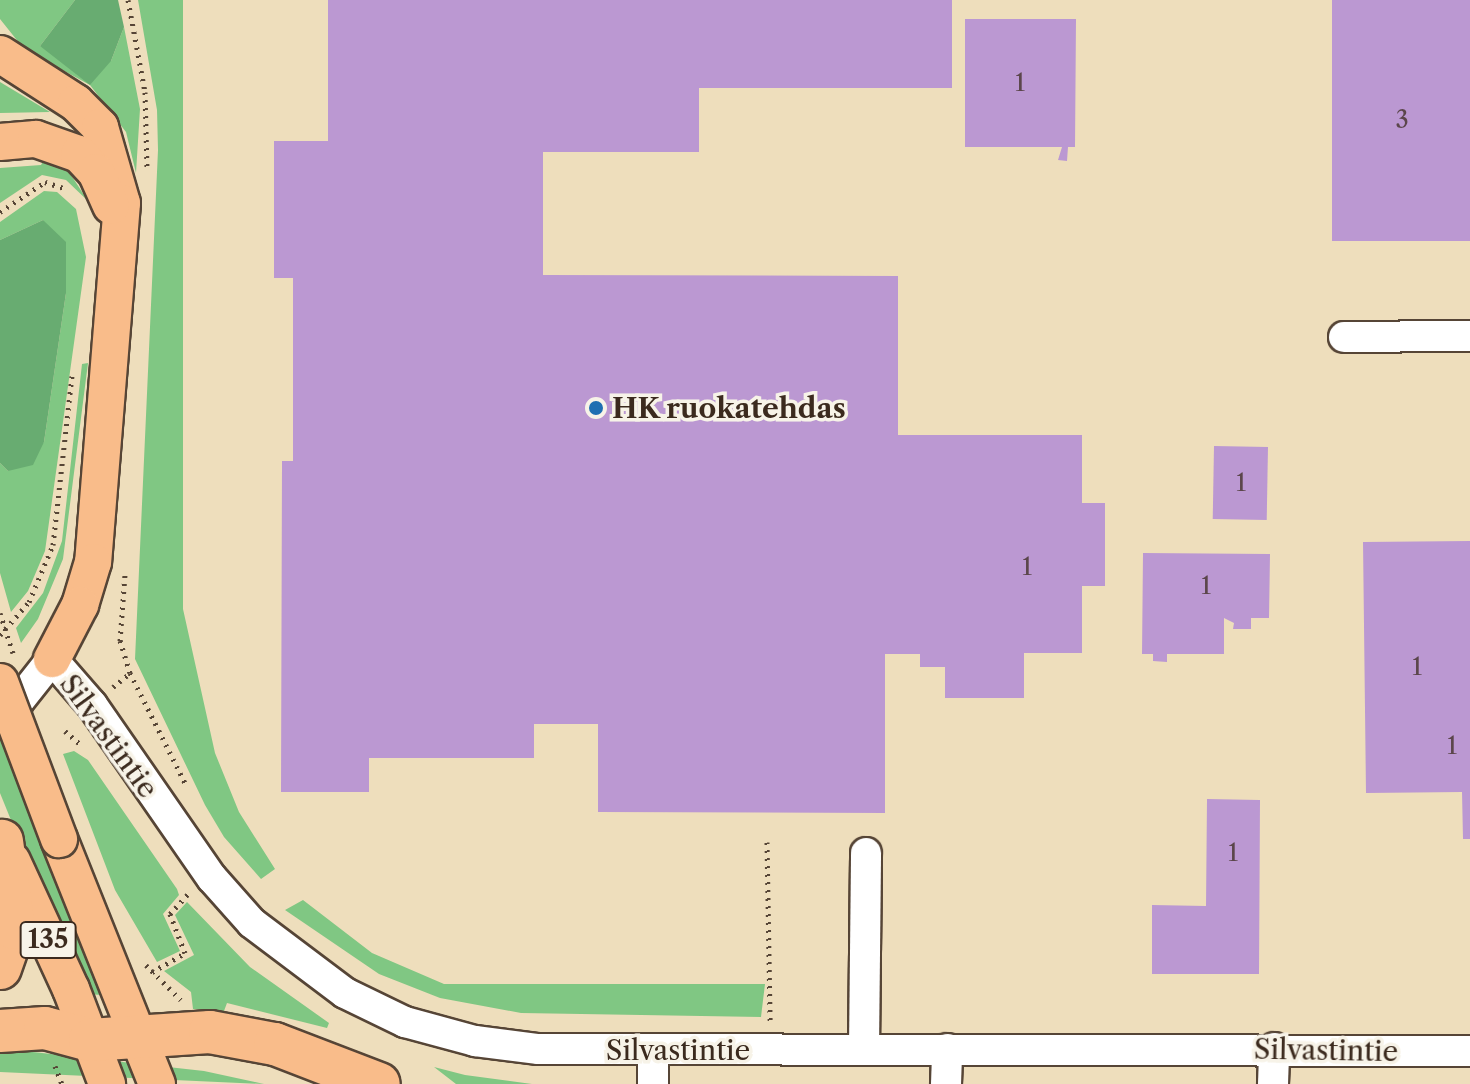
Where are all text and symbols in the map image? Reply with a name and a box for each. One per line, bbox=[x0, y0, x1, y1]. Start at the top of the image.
house number: 1 bbox=[1015, 69, 1025, 97]
house number: 3 bbox=[1395, 106, 1409, 134]
place label: HK ruokatehdas bbox=[612, 391, 846, 425]
marker: HK ruokatehdas bbox=[587, 399, 605, 417]
house number: 1 bbox=[1236, 469, 1246, 497]
house number: 1 bbox=[1022, 553, 1032, 581]
house number: 1 bbox=[1201, 572, 1211, 600]
house number: 1 bbox=[1412, 653, 1422, 681]
street label: Silvastintie bbox=[53, 668, 165, 804]
house number: 1 bbox=[1447, 732, 1457, 760]
house number: 1 bbox=[1228, 839, 1238, 867]
road number: 135 bbox=[18, 918, 78, 962]
street label: Silvastintie bbox=[1253, 1032, 1399, 1068]
street label: Silvastintie bbox=[606, 1033, 750, 1067]

